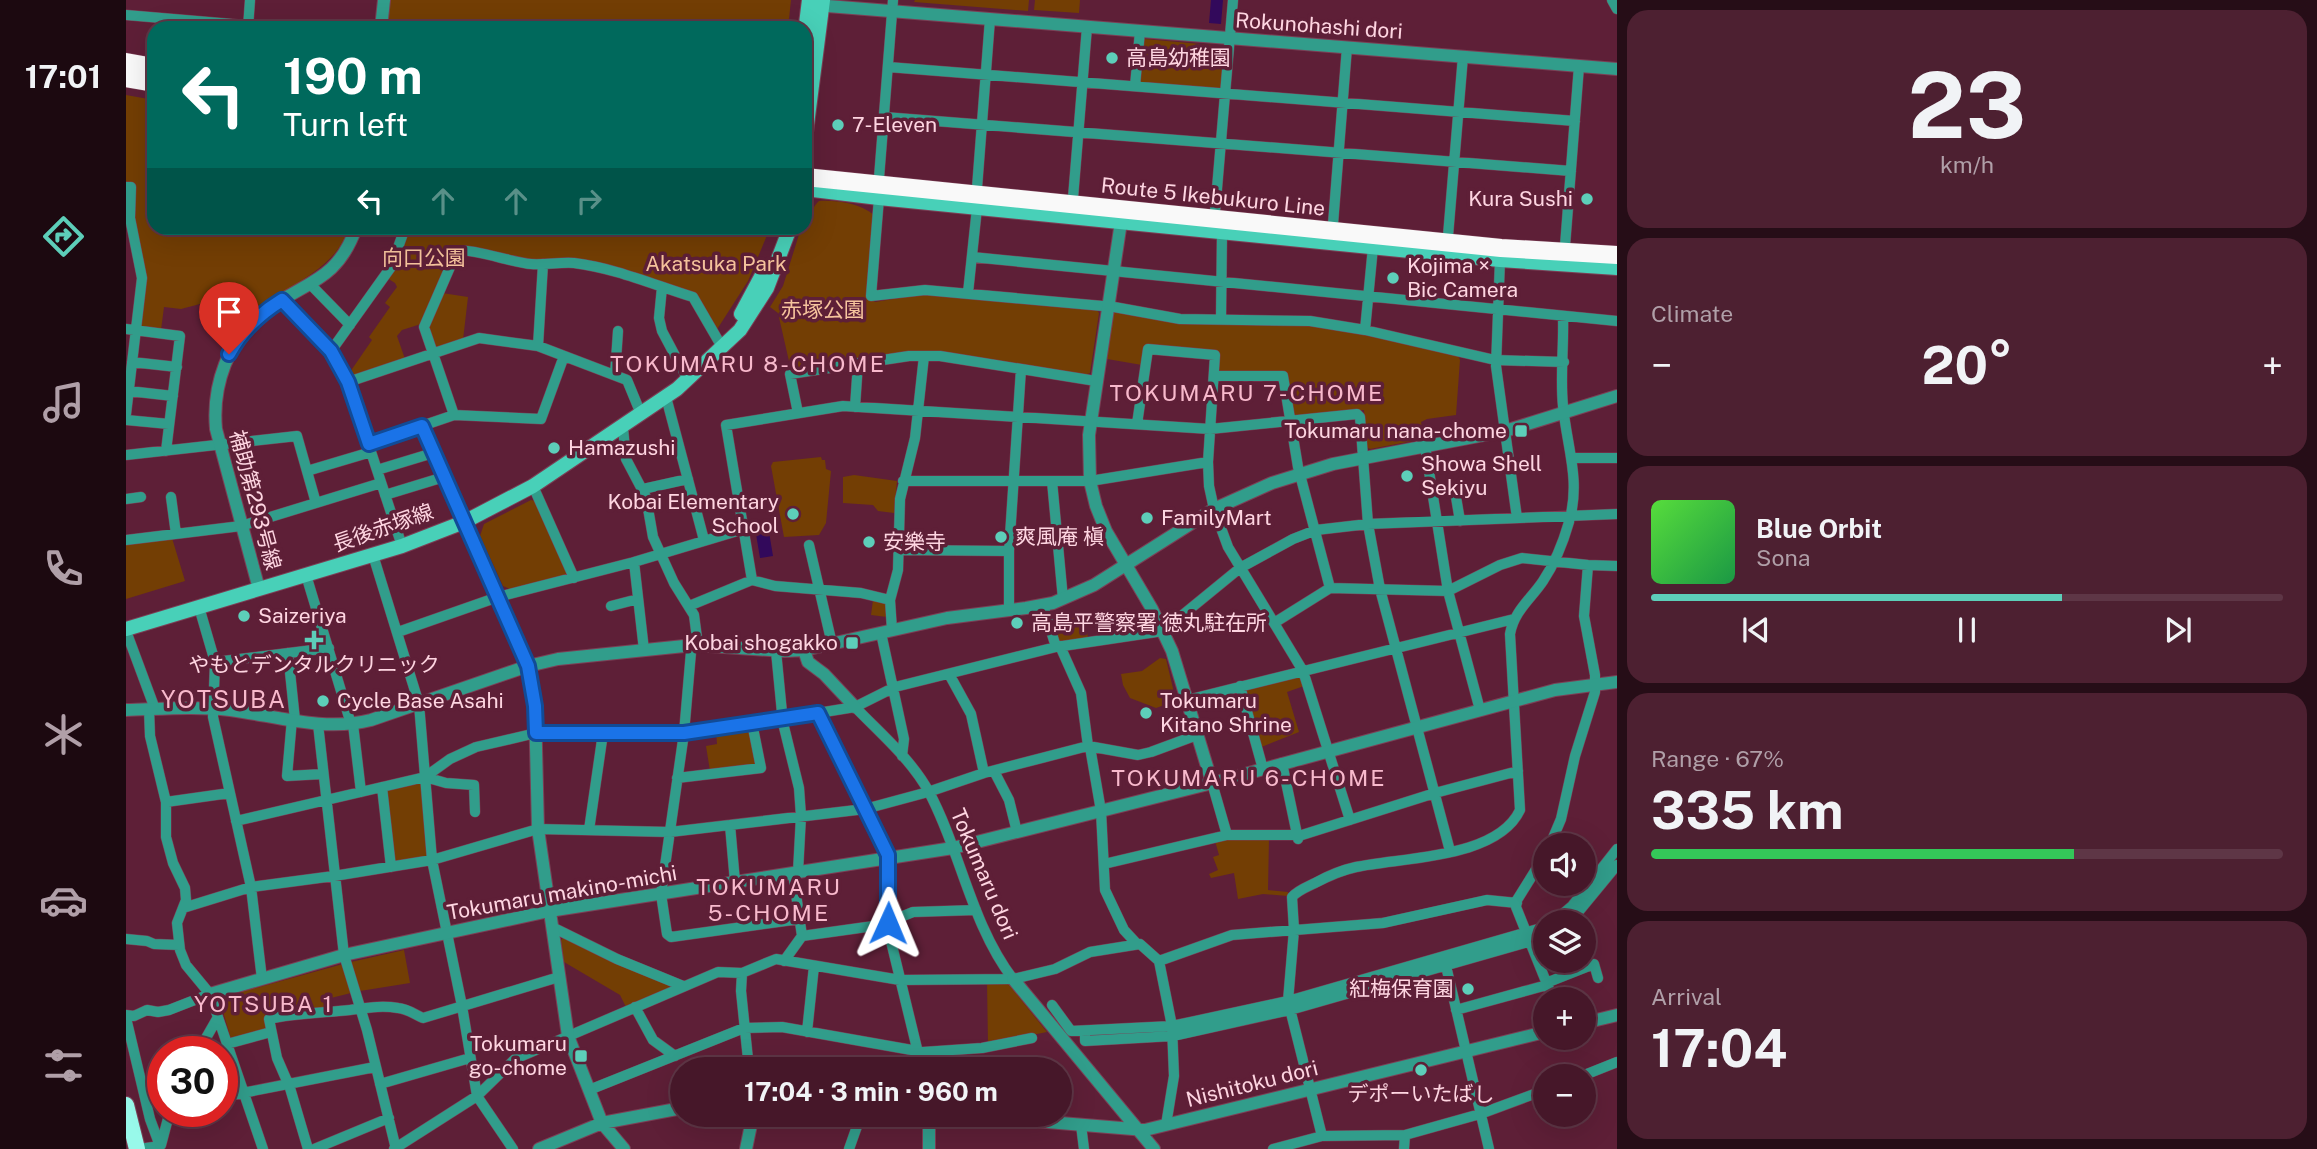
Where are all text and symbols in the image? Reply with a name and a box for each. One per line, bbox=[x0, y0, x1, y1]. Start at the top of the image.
street label: Rokunohashi dori bbox=[1234, 7, 1404, 44]
place label: 高島幼稚園 bbox=[1126, 45, 1231, 70]
text: 190 m bbox=[283, 47, 423, 105]
icon: left bbox=[168, 49, 259, 140]
marker: 高島幼稚園 bbox=[1104, 50, 1120, 66]
text: 23 bbox=[1908, 52, 2026, 158]
text: 17:01 bbox=[25, 58, 101, 95]
text: Turn left bbox=[283, 106, 408, 143]
place label: 7-Eleven bbox=[852, 112, 937, 137]
marker: 7-Eleven bbox=[830, 117, 846, 133]
text: km/h bbox=[1940, 151, 1994, 178]
street label: Route 5 Ikebukuro Line bbox=[1100, 172, 1326, 221]
icon: left bbox=[351, 182, 389, 220]
icon: ahead bbox=[424, 182, 462, 220]
icon: ahead bbox=[497, 182, 535, 220]
icon: right bbox=[570, 182, 608, 220]
place label: Kura Sushi bbox=[1468, 186, 1573, 211]
marker: Kura Sushi bbox=[1579, 191, 1595, 207]
icon: directions bbox=[39, 212, 88, 261]
park label: 向口公園 bbox=[382, 245, 466, 270]
park label: Akatsuka Park bbox=[645, 251, 787, 276]
place label: Kojima × Bic Camera bbox=[1407, 253, 1518, 302]
marker: Kojima × Bic Camera bbox=[1385, 270, 1401, 286]
pin bbox=[199, 282, 259, 354]
icon: arrive bbox=[210, 293, 248, 331]
park label: 赤塚公園 bbox=[781, 297, 865, 322]
text: Climate bbox=[1651, 300, 1733, 327]
text: 20° bbox=[1921, 335, 2013, 396]
text: − bbox=[1651, 343, 1672, 388]
text: + bbox=[2262, 343, 2283, 388]
district label: TOKUMARU 8-CHOME bbox=[610, 350, 886, 377]
icon: music bbox=[39, 378, 88, 427]
district label: TOKUMARU 7-CHOME bbox=[1110, 379, 1384, 406]
place label: Tokumaru nana-chome bbox=[1284, 418, 1507, 443]
marker: Tokumaru nana-chome bbox=[1513, 423, 1529, 439]
street label: 補助第293号線 bbox=[225, 427, 286, 573]
place label: Hamazushi bbox=[568, 435, 676, 460]
marker: Hamazushi bbox=[546, 440, 562, 456]
place label: Showa Shell Sekiyu bbox=[1421, 451, 1542, 500]
marker: Showa Shell Sekiyu bbox=[1399, 468, 1415, 484]
place label: Kobai Elementary School bbox=[607, 489, 779, 538]
street label: 長後赤塚線 bbox=[329, 499, 437, 556]
place label: FamilyMart bbox=[1161, 505, 1272, 530]
marker: Kobai Elementary School bbox=[785, 506, 801, 522]
marker: FamilyMart bbox=[1139, 510, 1155, 526]
text: Blue Orbit bbox=[1756, 513, 1882, 544]
place label: 爽風庵 槇 bbox=[1015, 524, 1104, 549]
place label: 安樂寺 bbox=[883, 529, 946, 554]
marker: 爽風庵 槇 bbox=[993, 529, 1009, 545]
marker: 安樂寺 bbox=[861, 534, 877, 550]
icon: phone bbox=[39, 544, 88, 593]
text: Sona bbox=[1756, 544, 1810, 571]
place label: Saizeriya bbox=[258, 603, 347, 628]
marker: Saizeriya bbox=[236, 608, 252, 624]
place label: 高島平警察署 徳丸駐在所 bbox=[1031, 610, 1267, 635]
icon: previous bbox=[1737, 611, 1775, 649]
icon: pause bbox=[1948, 611, 1986, 649]
icon: next bbox=[2159, 611, 2197, 649]
marker: 高島平警察署 徳丸駐在所 bbox=[1009, 615, 1025, 631]
marker: やもとデンタルクリニック bbox=[304, 630, 324, 650]
place label: Kobai shogakko bbox=[684, 630, 838, 655]
marker: Kobai shogakko bbox=[844, 635, 860, 651]
place label: やもとデンタルクリニック bbox=[188, 652, 440, 677]
district label: YOTSUBA bbox=[161, 685, 287, 713]
place label: Cycle Base Asahi bbox=[337, 688, 504, 713]
place label: Tokumaru Kitano Shrine bbox=[1160, 688, 1292, 737]
marker: Cycle Base Asahi bbox=[315, 693, 331, 709]
marker: Tokumaru Kitano Shrine bbox=[1138, 705, 1154, 721]
icon: climate bbox=[39, 710, 88, 759]
text: Range · 67% bbox=[1651, 745, 1784, 772]
district label: TOKUMARU 6-CHOME bbox=[1111, 764, 1387, 791]
text: 335 km bbox=[1651, 780, 1844, 841]
street label: Tokumaru dori bbox=[946, 805, 1023, 943]
map controls bbox=[1533, 833, 1596, 1127]
button: sound bbox=[1533, 833, 1596, 896]
street label: Tokumaru makino-michi bbox=[445, 860, 679, 925]
district label: TOKUMARU 5-CHOME bbox=[696, 873, 842, 926]
icon: car bbox=[39, 876, 88, 925]
position arrow bbox=[851, 886, 925, 960]
button: layers bbox=[1533, 910, 1596, 973]
place label: 紅梅保育園 bbox=[1349, 976, 1454, 1001]
marker: 紅梅保育園 bbox=[1460, 981, 1476, 997]
text: Arrival bbox=[1651, 983, 1722, 1010]
button: + bbox=[1533, 987, 1596, 1050]
district label: YOTSUBA 1 bbox=[194, 990, 334, 1017]
text: 17:04 bbox=[1651, 1018, 1787, 1079]
place label: Tokumaru go-chome bbox=[469, 1031, 567, 1080]
speed limit sign: 30 bbox=[147, 1036, 238, 1127]
icon: filters bbox=[39, 1041, 88, 1090]
marker: Tokumaru go-chome bbox=[573, 1048, 589, 1064]
street label: Nishitoku dori bbox=[1183, 1055, 1320, 1112]
marker: デポーいたばし bbox=[1413, 1062, 1429, 1078]
button: − bbox=[1533, 1064, 1596, 1127]
text: 17:04 · 3 min · 960 m bbox=[744, 1076, 998, 1107]
place label: デポーいたばし bbox=[1348, 1081, 1495, 1106]

